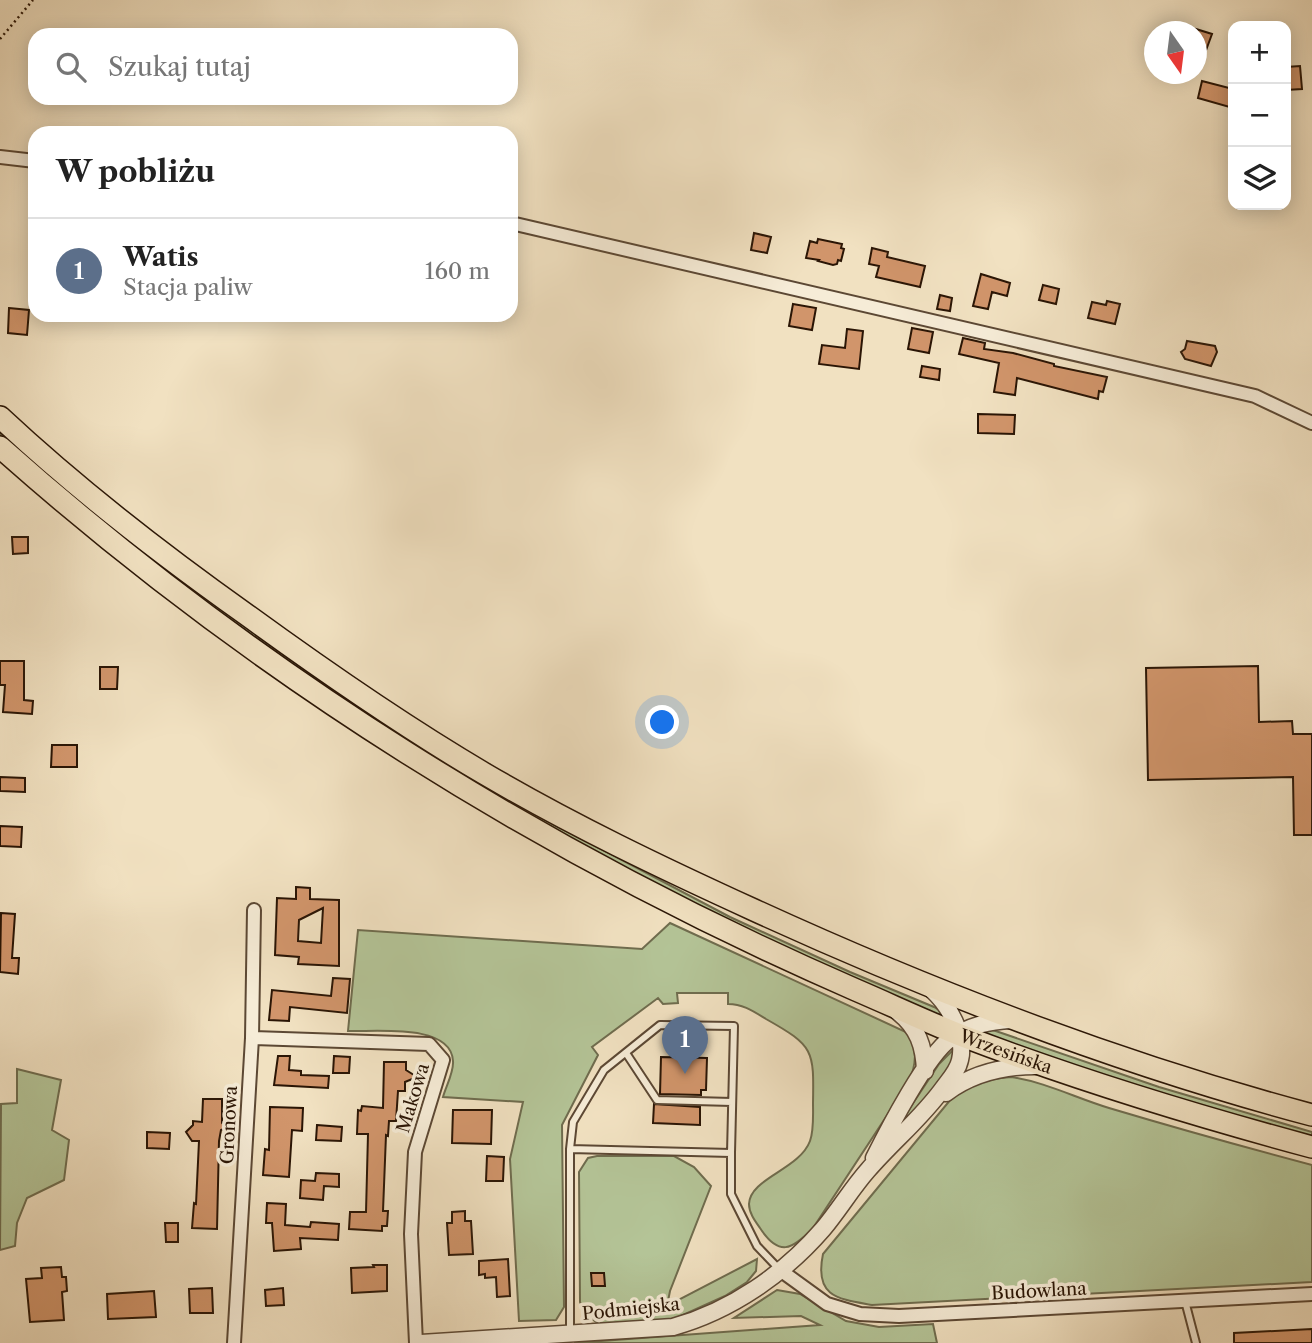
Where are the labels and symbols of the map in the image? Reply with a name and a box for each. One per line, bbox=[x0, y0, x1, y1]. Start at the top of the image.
north arrow bbox=[1144, 21, 1207, 84]
your location bbox=[645, 705, 679, 739]
pin: 1 bbox=[662, 1016, 708, 1074]
street label: Wrzesińska bbox=[955, 1024, 1056, 1079]
street label: Makowa bbox=[392, 1060, 434, 1135]
street label: Gronowa bbox=[216, 1085, 242, 1165]
street label: Budowlana bbox=[991, 1277, 1088, 1304]
street label: Podmiejska bbox=[581, 1293, 681, 1325]

